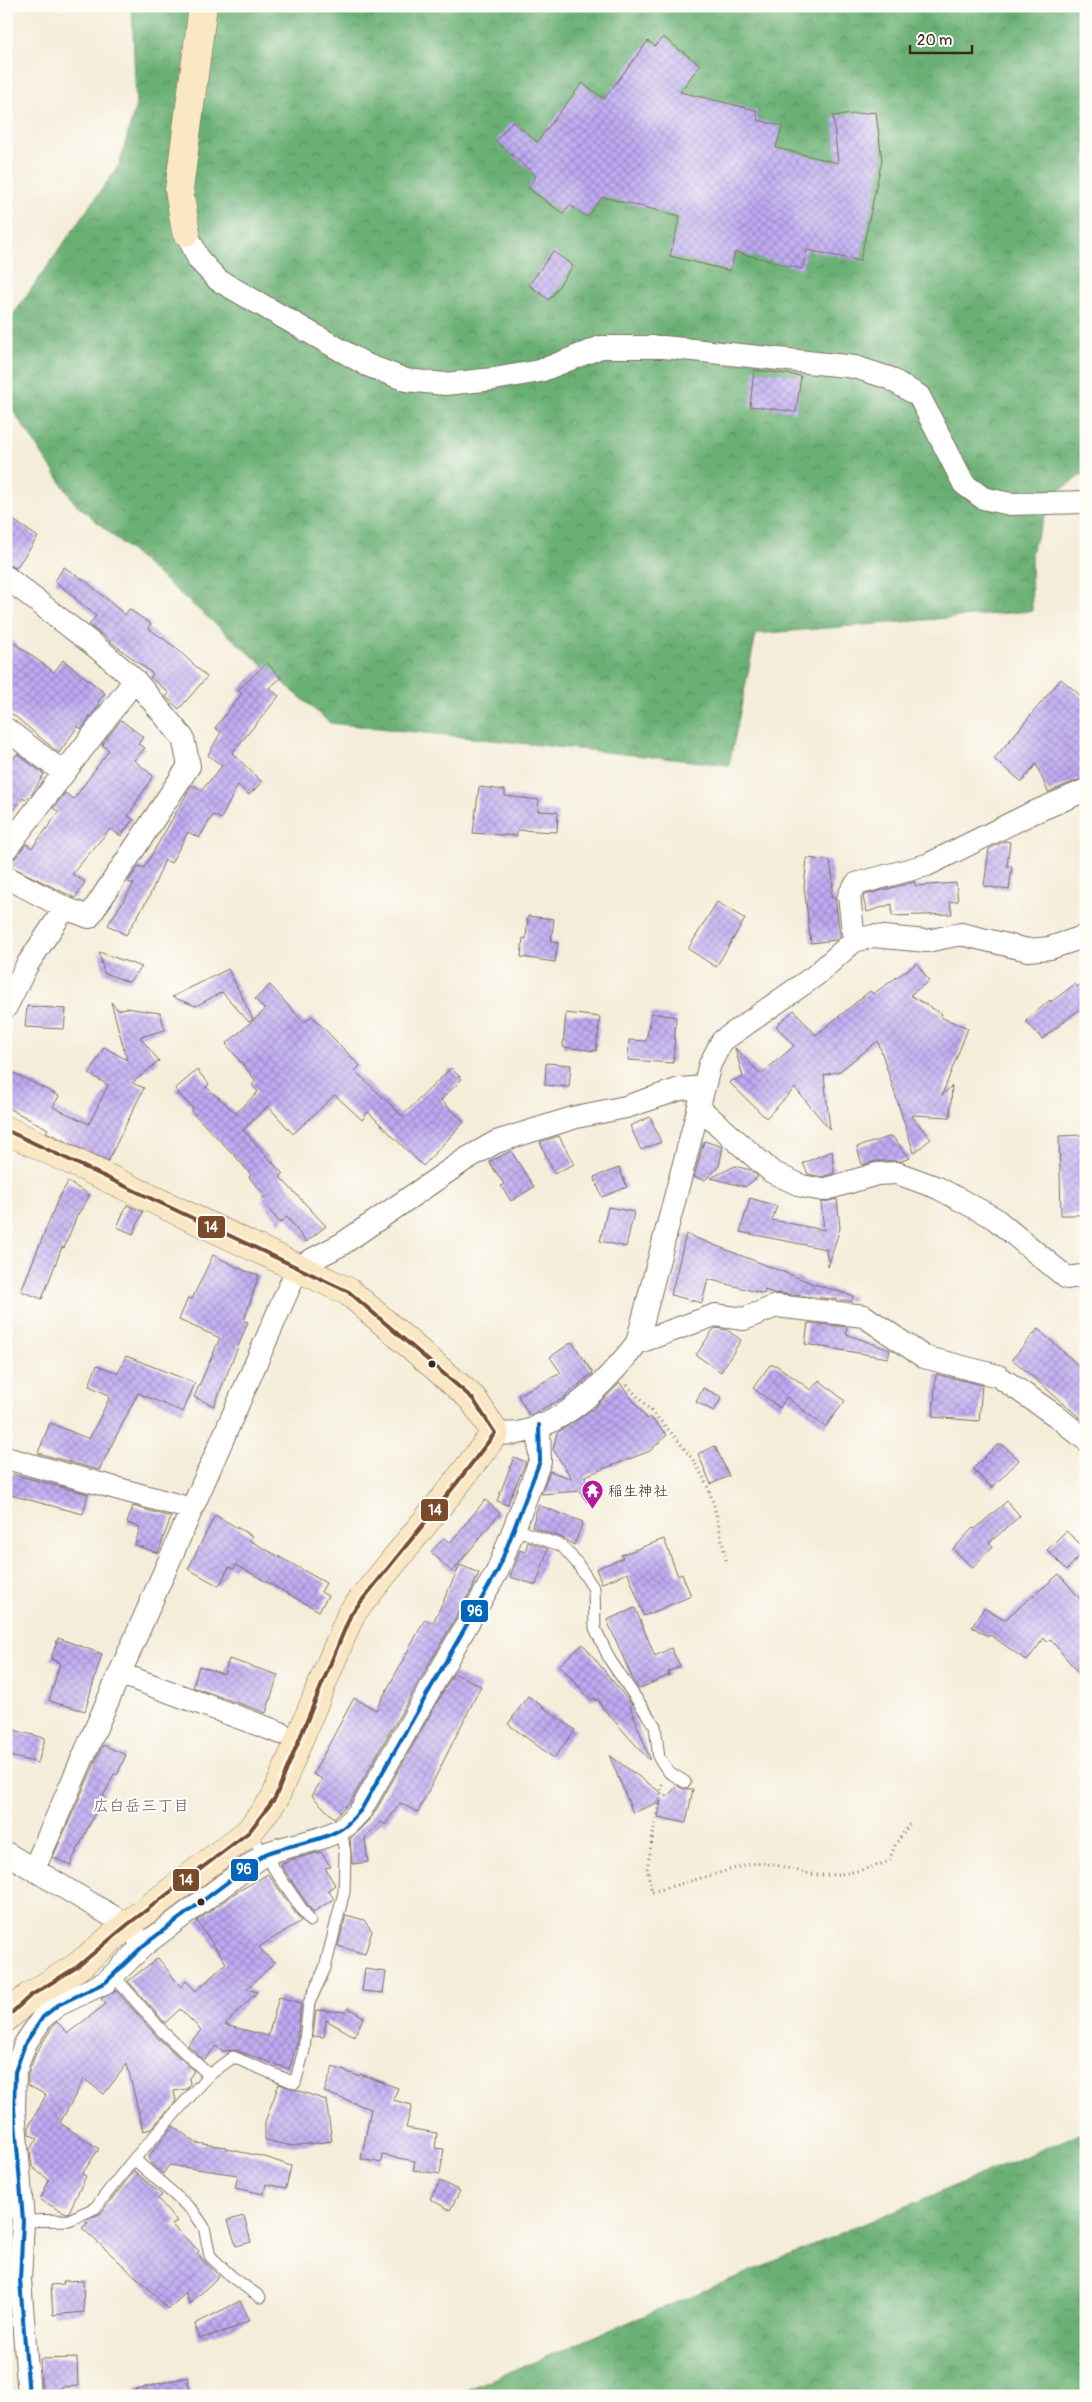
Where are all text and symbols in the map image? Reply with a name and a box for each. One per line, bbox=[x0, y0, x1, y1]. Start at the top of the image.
scale bar bbox=[910, 22, 972, 54]
text: 20 m bbox=[917, 31, 952, 50]
line badge: 14 bbox=[197, 1215, 226, 1239]
text: 14 bbox=[204, 1219, 219, 1236]
unlabelled marker bbox=[427, 1359, 437, 1369]
temple icon: 稲生神社 bbox=[580, 1479, 604, 1510]
place label: 稲生神社 bbox=[608, 1482, 668, 1501]
line badge: 14 bbox=[420, 1498, 449, 1522]
text: 14 bbox=[428, 1502, 443, 1519]
line badge: 96 bbox=[460, 1599, 489, 1623]
text: 96 bbox=[467, 1603, 483, 1620]
district label: 広白岳三丁目 bbox=[93, 1796, 189, 1816]
line badge: 96 bbox=[230, 1858, 259, 1882]
text: 96 bbox=[236, 1861, 252, 1878]
line badge: 14 bbox=[172, 1868, 200, 1892]
text: 14 bbox=[179, 1872, 194, 1889]
unlabelled marker bbox=[196, 1897, 206, 1907]

